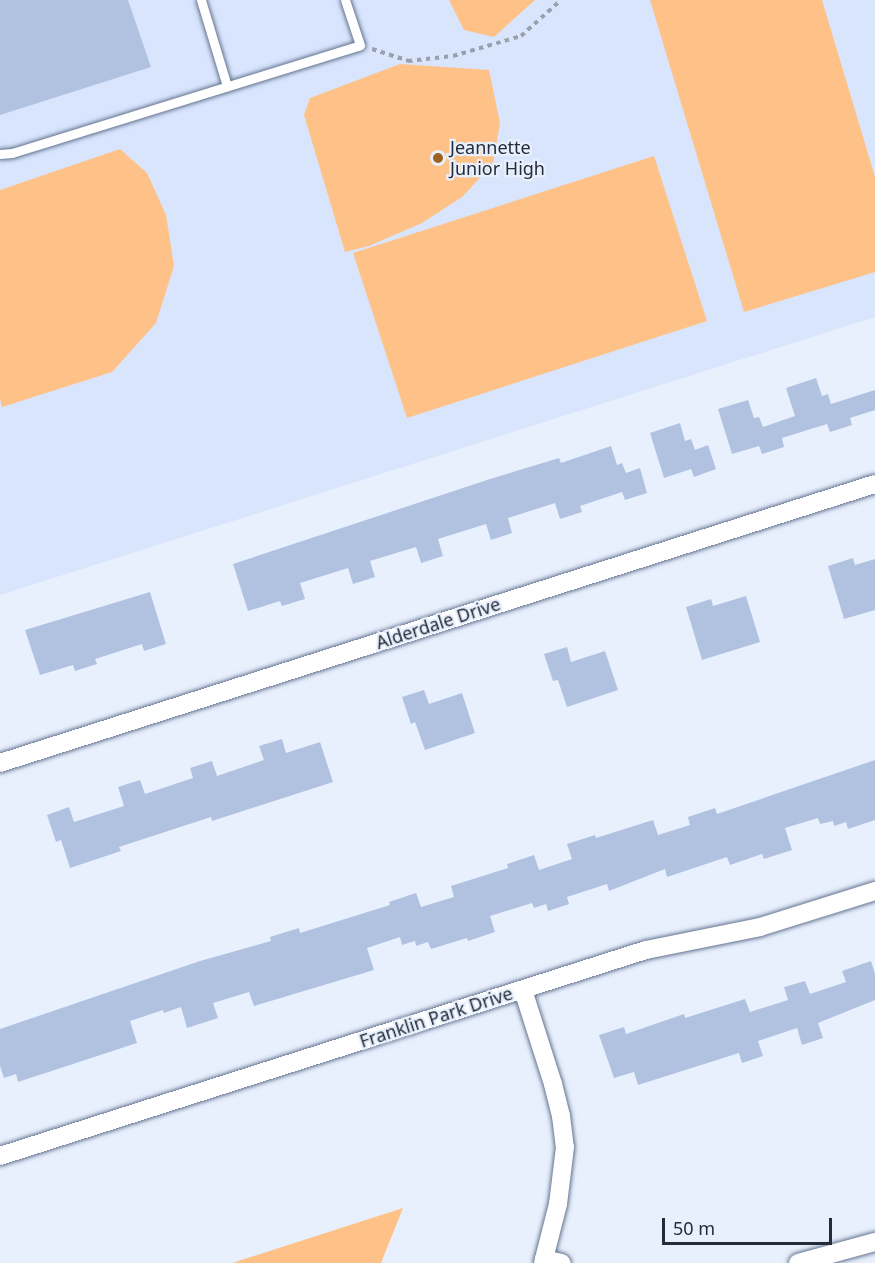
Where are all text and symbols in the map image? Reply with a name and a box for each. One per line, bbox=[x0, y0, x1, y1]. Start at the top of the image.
place label: Jeannette Junior High bbox=[450, 137, 545, 180]
marker: Jeannette Junior High bbox=[431, 151, 445, 165]
street label: Alderdale Drive bbox=[373, 593, 503, 653]
street label: Franklin Park Drive bbox=[357, 982, 515, 1052]
scale bar bbox=[665, 1206, 834, 1244]
text: 50 m bbox=[673, 1216, 715, 1240]

